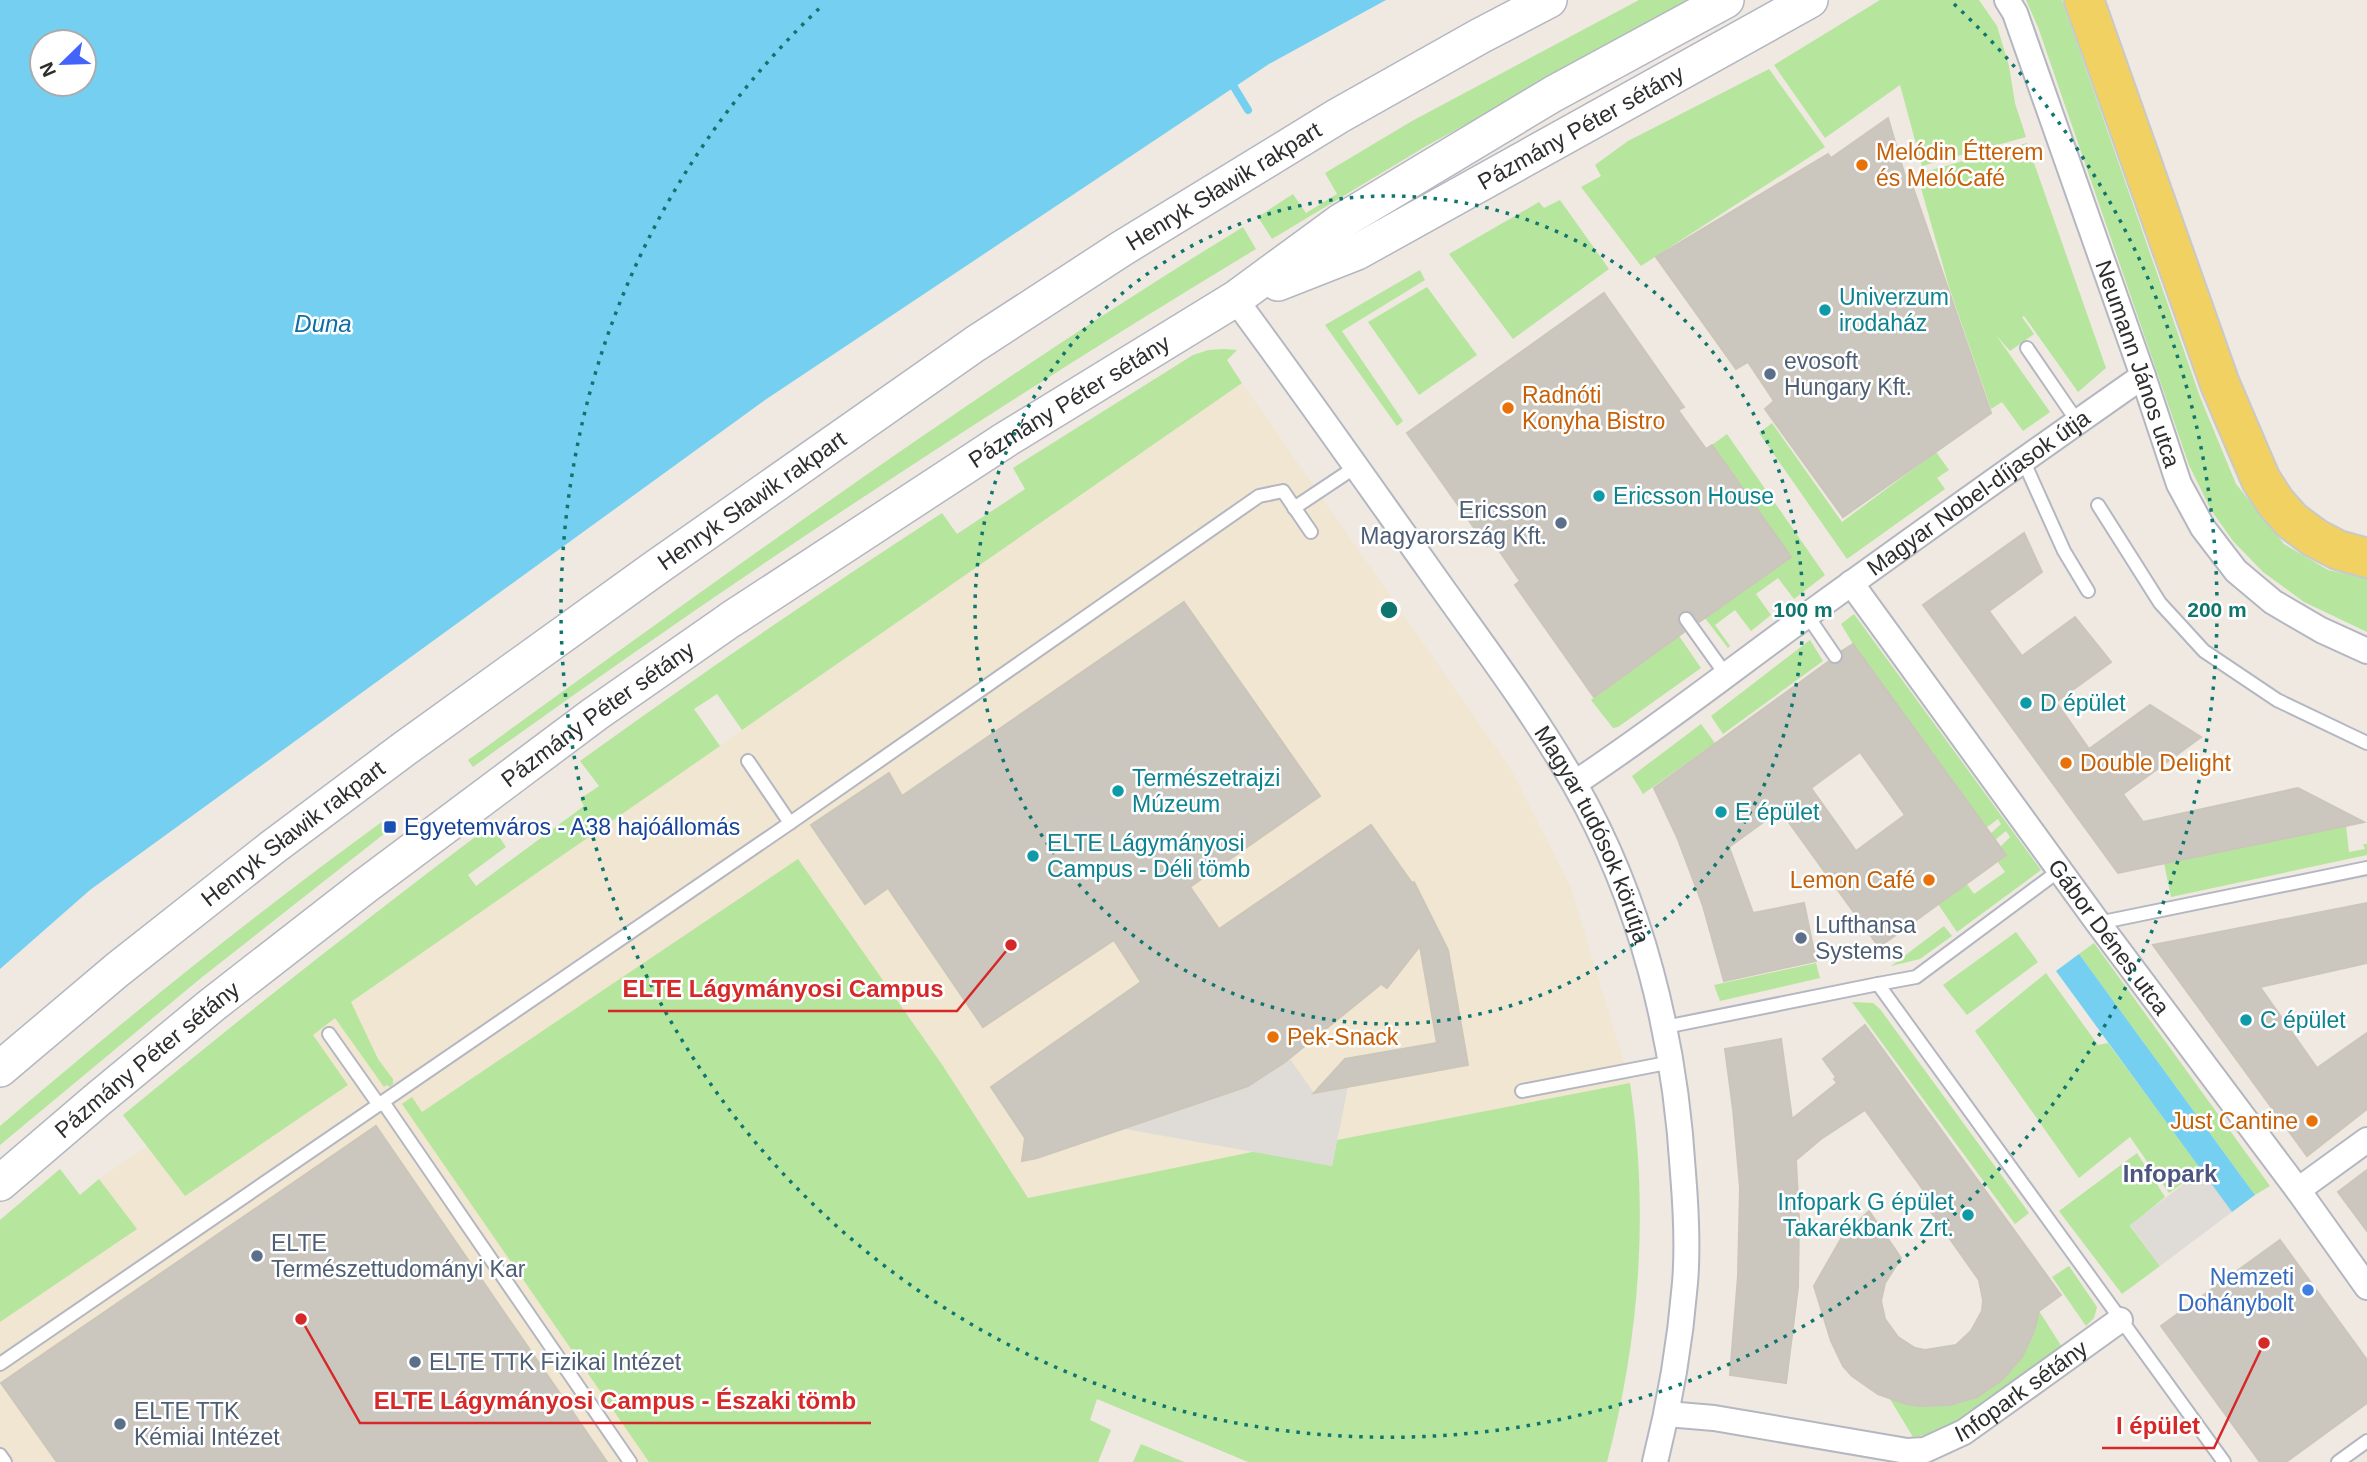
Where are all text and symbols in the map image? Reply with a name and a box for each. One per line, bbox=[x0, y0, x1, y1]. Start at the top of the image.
north arrow bbox=[28, 28, 98, 98]
text: N bbox=[35, 59, 60, 80]
street label: Pázmány Péter sétány bbox=[1473, 60, 1689, 195]
street label: Henryk Sławik rakpart bbox=[1121, 116, 1326, 256]
place label: Melódin Étterem és MelóCafé bbox=[1876, 139, 2043, 191]
marker: Melódin Étterem és MelóCafé bbox=[1854, 157, 1870, 173]
street label: Neumann János utca bbox=[2090, 257, 2186, 471]
place label: Univerzum irodaház bbox=[1839, 284, 1949, 336]
marker: Univerzum irodaház bbox=[1817, 302, 1833, 318]
water label: Duna bbox=[294, 310, 352, 337]
street label: Pázmány Péter sétány bbox=[964, 329, 1175, 473]
place label: evosoft Hungary Kft. bbox=[1784, 348, 1912, 400]
marker: evosoft Hungary Kft. bbox=[1762, 366, 1778, 382]
place label: Radnóti Konyha Bistro bbox=[1522, 382, 1665, 434]
marker: Radnóti Konyha Bistro bbox=[1500, 400, 1516, 416]
street label: Magyar Nobel-díjasok útja bbox=[1862, 404, 2095, 581]
street label: Henryk Sławik rakpart bbox=[653, 425, 851, 575]
place label: Ericsson House bbox=[1613, 483, 1774, 509]
marker: Ericsson House bbox=[1591, 488, 1607, 504]
place label: Ericsson Magyarország Kft. bbox=[1360, 497, 1547, 549]
marker: Ericsson Magyarország Kft. bbox=[1553, 515, 1569, 531]
centre of rings bbox=[1377, 598, 1401, 622]
text: 100 m bbox=[1773, 598, 1833, 621]
text: 200 m bbox=[2187, 598, 2247, 621]
street label: Pázmány Péter sétány bbox=[496, 636, 700, 792]
place label: D épület bbox=[2040, 690, 2126, 716]
marker: D épület bbox=[2018, 695, 2034, 711]
street label: Magyar tudósok körútja bbox=[1529, 721, 1655, 947]
place label: Double Delight bbox=[2080, 750, 2231, 776]
street label: Henryk Sławik rakpart bbox=[196, 755, 390, 912]
marker: Double Delight bbox=[2058, 755, 2074, 771]
place label: Természetrajzi Múzeum bbox=[1132, 765, 1280, 817]
marker: Természetrajzi Múzeum bbox=[1110, 783, 1126, 799]
place label: E épület bbox=[1735, 799, 1820, 825]
marker: E épület bbox=[1713, 804, 1729, 820]
place label: Egyetemváros - A38 hajóállomás bbox=[404, 814, 740, 840]
marker: Egyetemváros - A38 hajóállomás bbox=[382, 819, 398, 835]
place label: ELTE Lágymányosi Campus - Déli tömb bbox=[1047, 830, 1250, 882]
marker: ELTE Lágymányosi Campus - Déli tömb bbox=[1025, 848, 1041, 864]
street label: Gábor Dénes utca bbox=[2043, 854, 2175, 1020]
place label: Lemon Café bbox=[1790, 867, 1915, 893]
marker: Lemon Café bbox=[1921, 872, 1937, 888]
place label: Lufthansa Systems bbox=[1815, 912, 1916, 964]
marker: Lufthansa Systems bbox=[1793, 930, 1809, 946]
callout: ELTE Lágymányosi Campus bbox=[608, 966, 957, 1011]
street label: Pázmány Péter sétány bbox=[49, 975, 245, 1143]
text: ELTE Lágymányosi Campus bbox=[623, 975, 943, 1002]
place label: C épület bbox=[2260, 1007, 2346, 1033]
marker: C épület bbox=[2238, 1012, 2254, 1028]
place label: Pek-Snack bbox=[1287, 1024, 1399, 1050]
marker: Pek-Snack bbox=[1265, 1029, 1281, 1045]
place label: Just Cantine bbox=[2170, 1108, 2298, 1134]
marker: Just Cantine bbox=[2304, 1113, 2320, 1129]
district label: Infopark bbox=[2123, 1160, 2218, 1187]
place label: Infopark G épület Takarékbank Zrt. bbox=[1778, 1189, 1955, 1241]
marker: Infopark G épület Takarékbank Zrt. bbox=[1960, 1207, 1976, 1223]
place label: ELTE Természettudományi Kar bbox=[271, 1230, 526, 1282]
marker: ELTE Természettudományi Kar bbox=[249, 1248, 265, 1264]
place label: Nemzeti Dohánybolt bbox=[2178, 1264, 2295, 1316]
marker: Nemzeti Dohánybolt bbox=[2300, 1282, 2316, 1298]
street label: Infopark sétány bbox=[1951, 1334, 2093, 1447]
place label: ELTE TTK Fizikai Intézet bbox=[429, 1349, 682, 1375]
marker: ELTE TTK Fizikai Intézet bbox=[407, 1354, 423, 1370]
callout: ELTE Lágymányosi Campus - Északi tömb bbox=[360, 1378, 871, 1423]
text: ELTE Lágymányosi Campus - Északi tömb bbox=[374, 1387, 856, 1414]
place label: ELTE TTK Kémiai Intézet bbox=[134, 1398, 280, 1450]
callout: I épület bbox=[2102, 1403, 2214, 1448]
text: I épület bbox=[2116, 1412, 2200, 1439]
marker: ELTE TTK Kémiai Intézet bbox=[112, 1416, 128, 1432]

